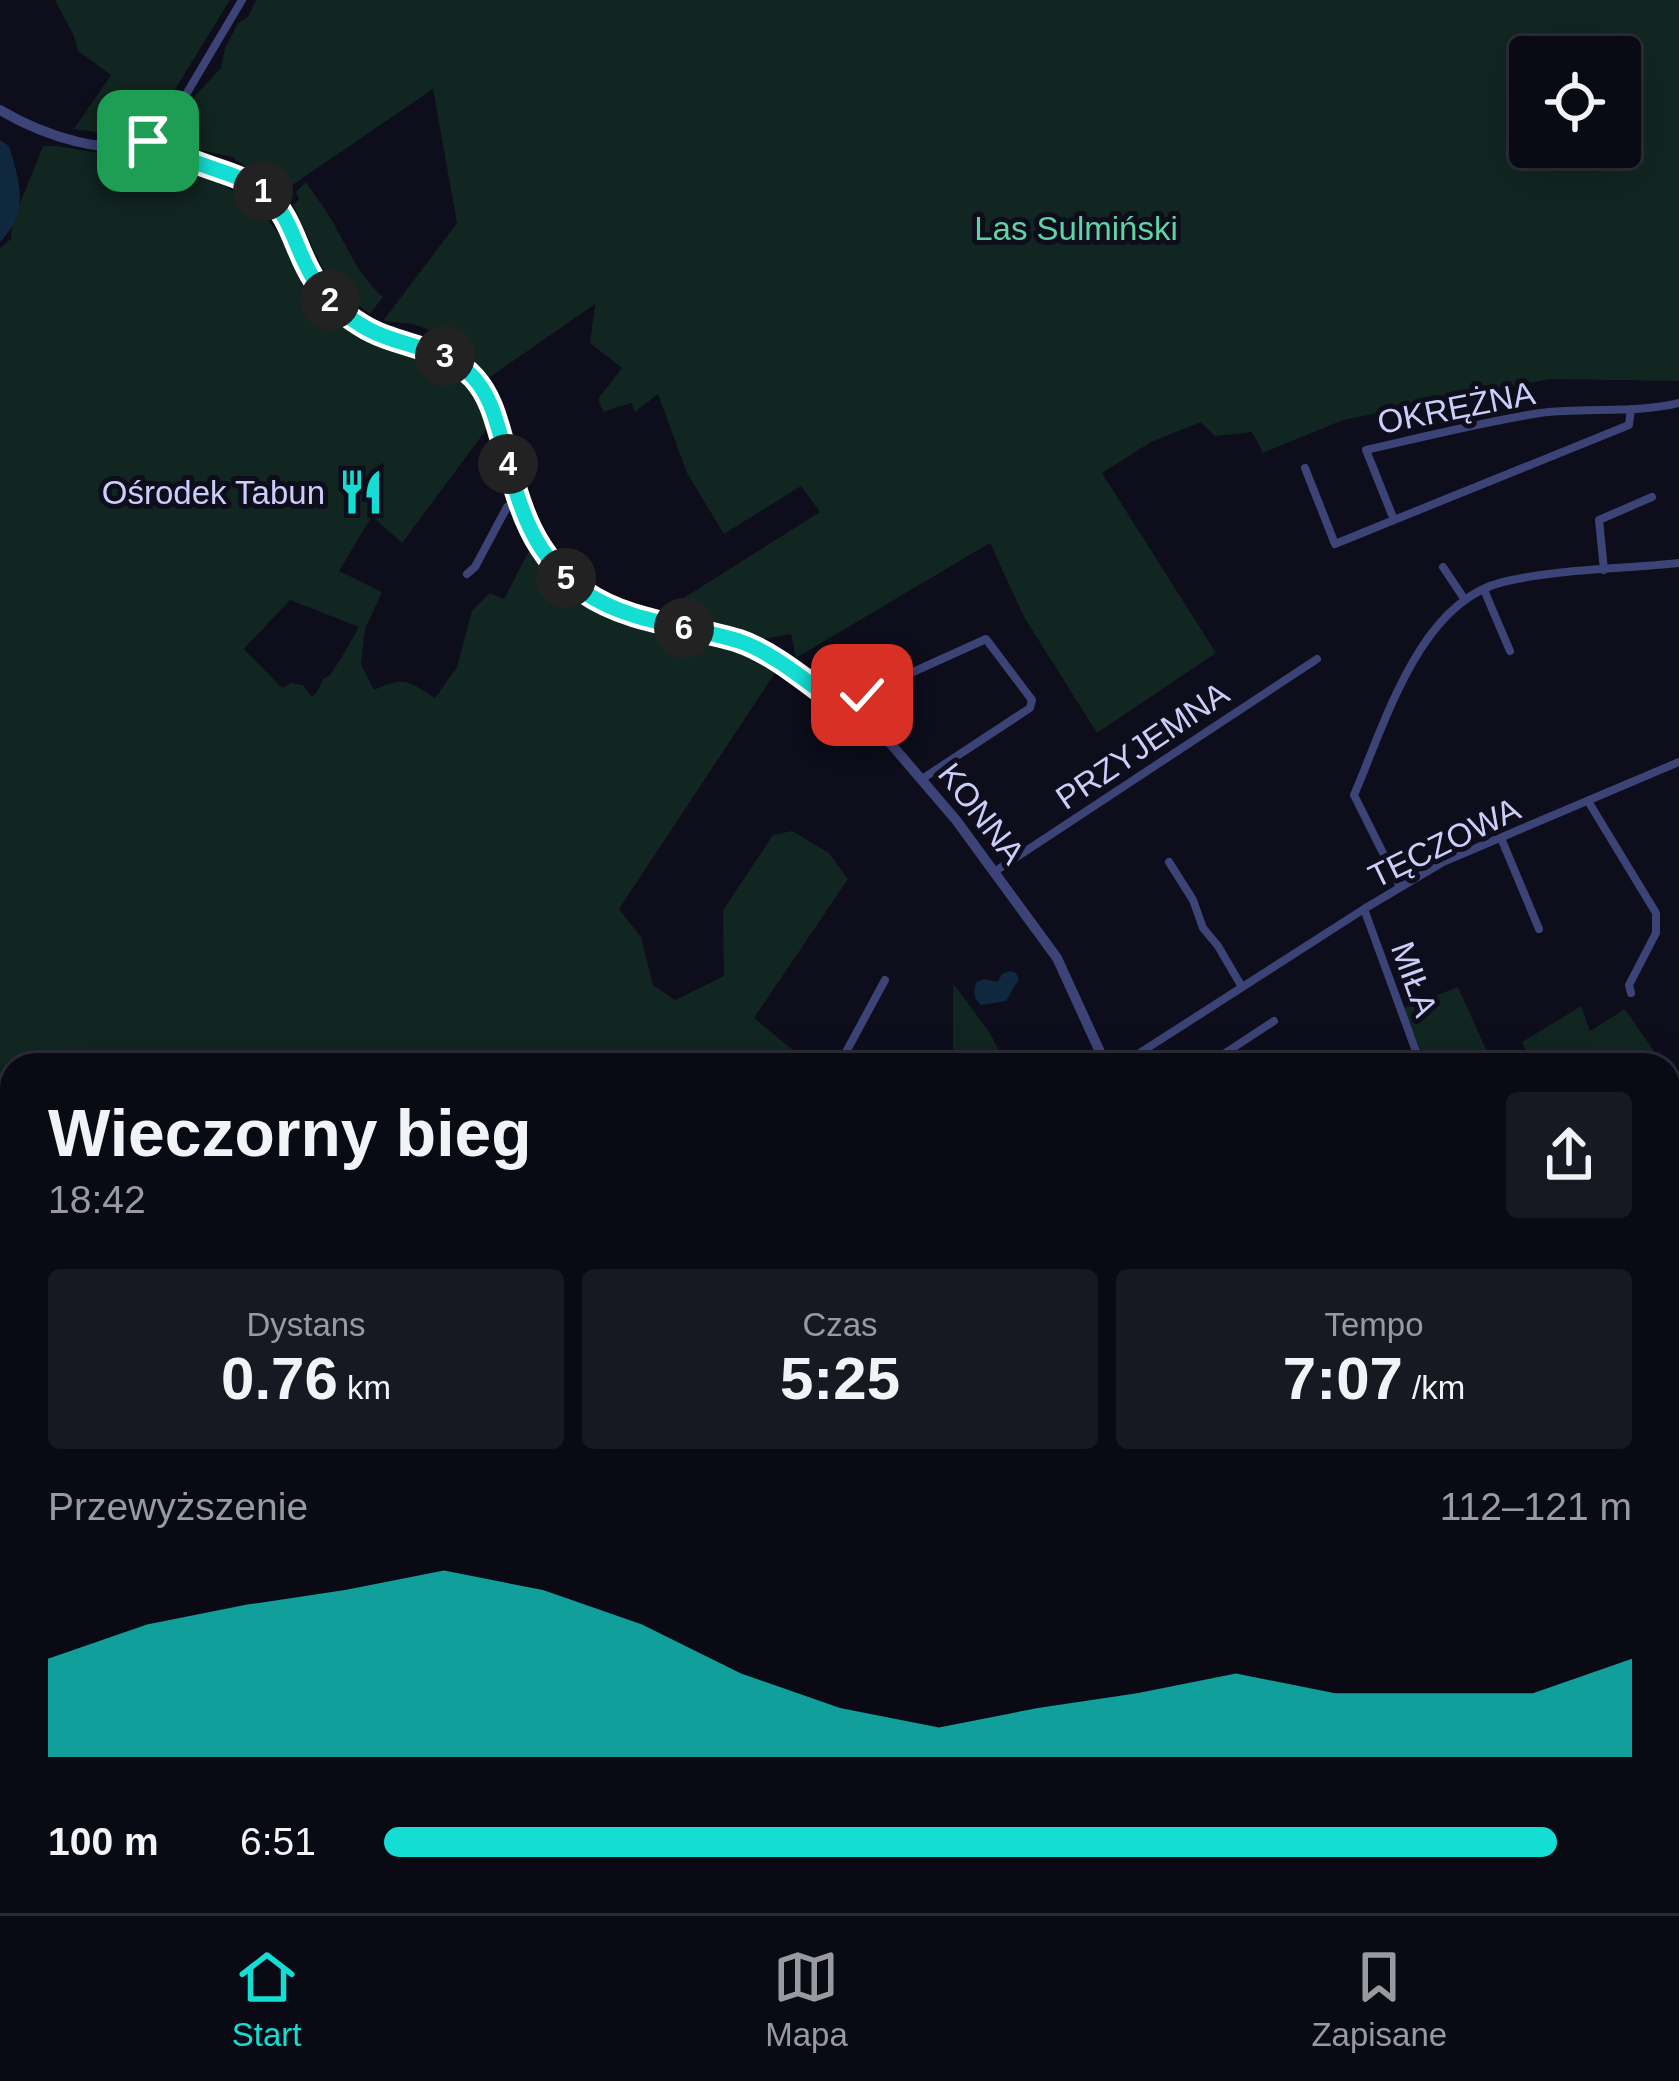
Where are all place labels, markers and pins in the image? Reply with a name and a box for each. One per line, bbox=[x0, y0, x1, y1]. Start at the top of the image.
pin bbox=[97, 90, 199, 192]
pin: 1 bbox=[233, 161, 293, 221]
pin: 2 bbox=[300, 270, 360, 330]
pin: 3 bbox=[415, 326, 475, 386]
pin: 4 bbox=[478, 434, 538, 494]
restaurant icon: Ośrodek Tabun bbox=[336, 467, 386, 517]
place label: Ośrodek Tabun bbox=[102, 474, 325, 511]
pin: 5 bbox=[536, 548, 596, 608]
pin: 6 bbox=[654, 598, 714, 658]
pin bbox=[811, 644, 913, 746]

